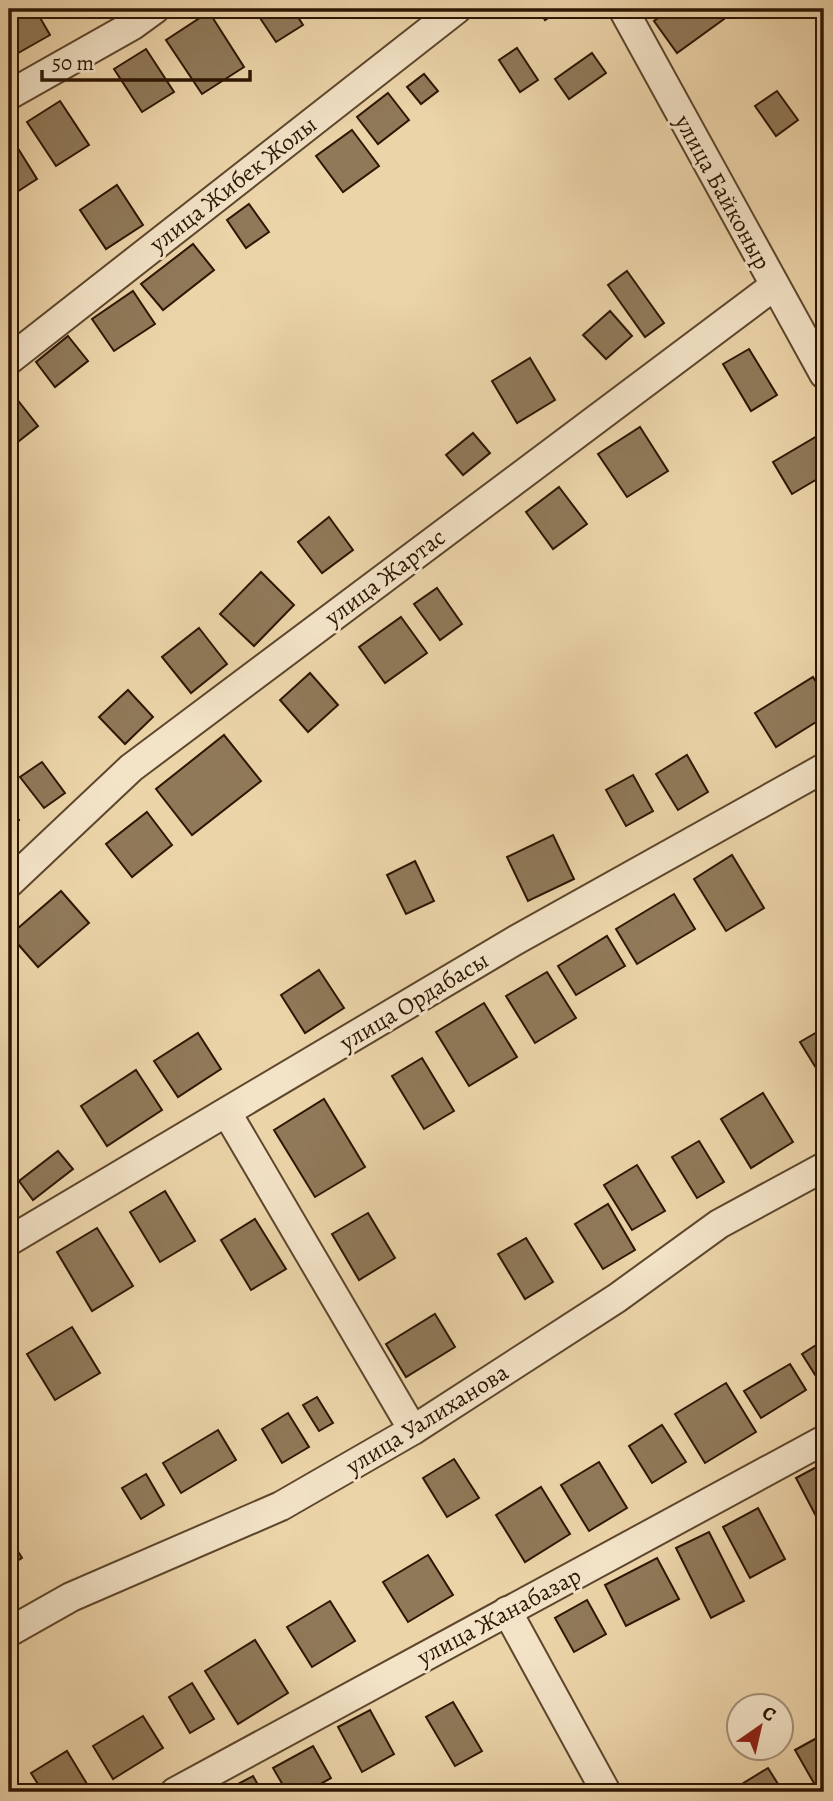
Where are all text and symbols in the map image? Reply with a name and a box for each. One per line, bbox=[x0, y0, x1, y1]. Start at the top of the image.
scale bar bbox=[42, 38, 250, 82]
text: 50 m bbox=[52, 49, 94, 77]
street label: улица Байконыр bbox=[667, 108, 779, 275]
street label: улица Жибек Жолы bbox=[142, 109, 323, 260]
street label: улица Жартас bbox=[317, 521, 452, 634]
street label: улица Ордабасы bbox=[333, 944, 494, 1059]
street label: улица Уалиханова bbox=[339, 1356, 514, 1482]
street label: улица Жанабазар bbox=[410, 1559, 587, 1673]
north arrow bbox=[724, 1692, 794, 1762]
text: С bbox=[757, 1700, 781, 1728]

